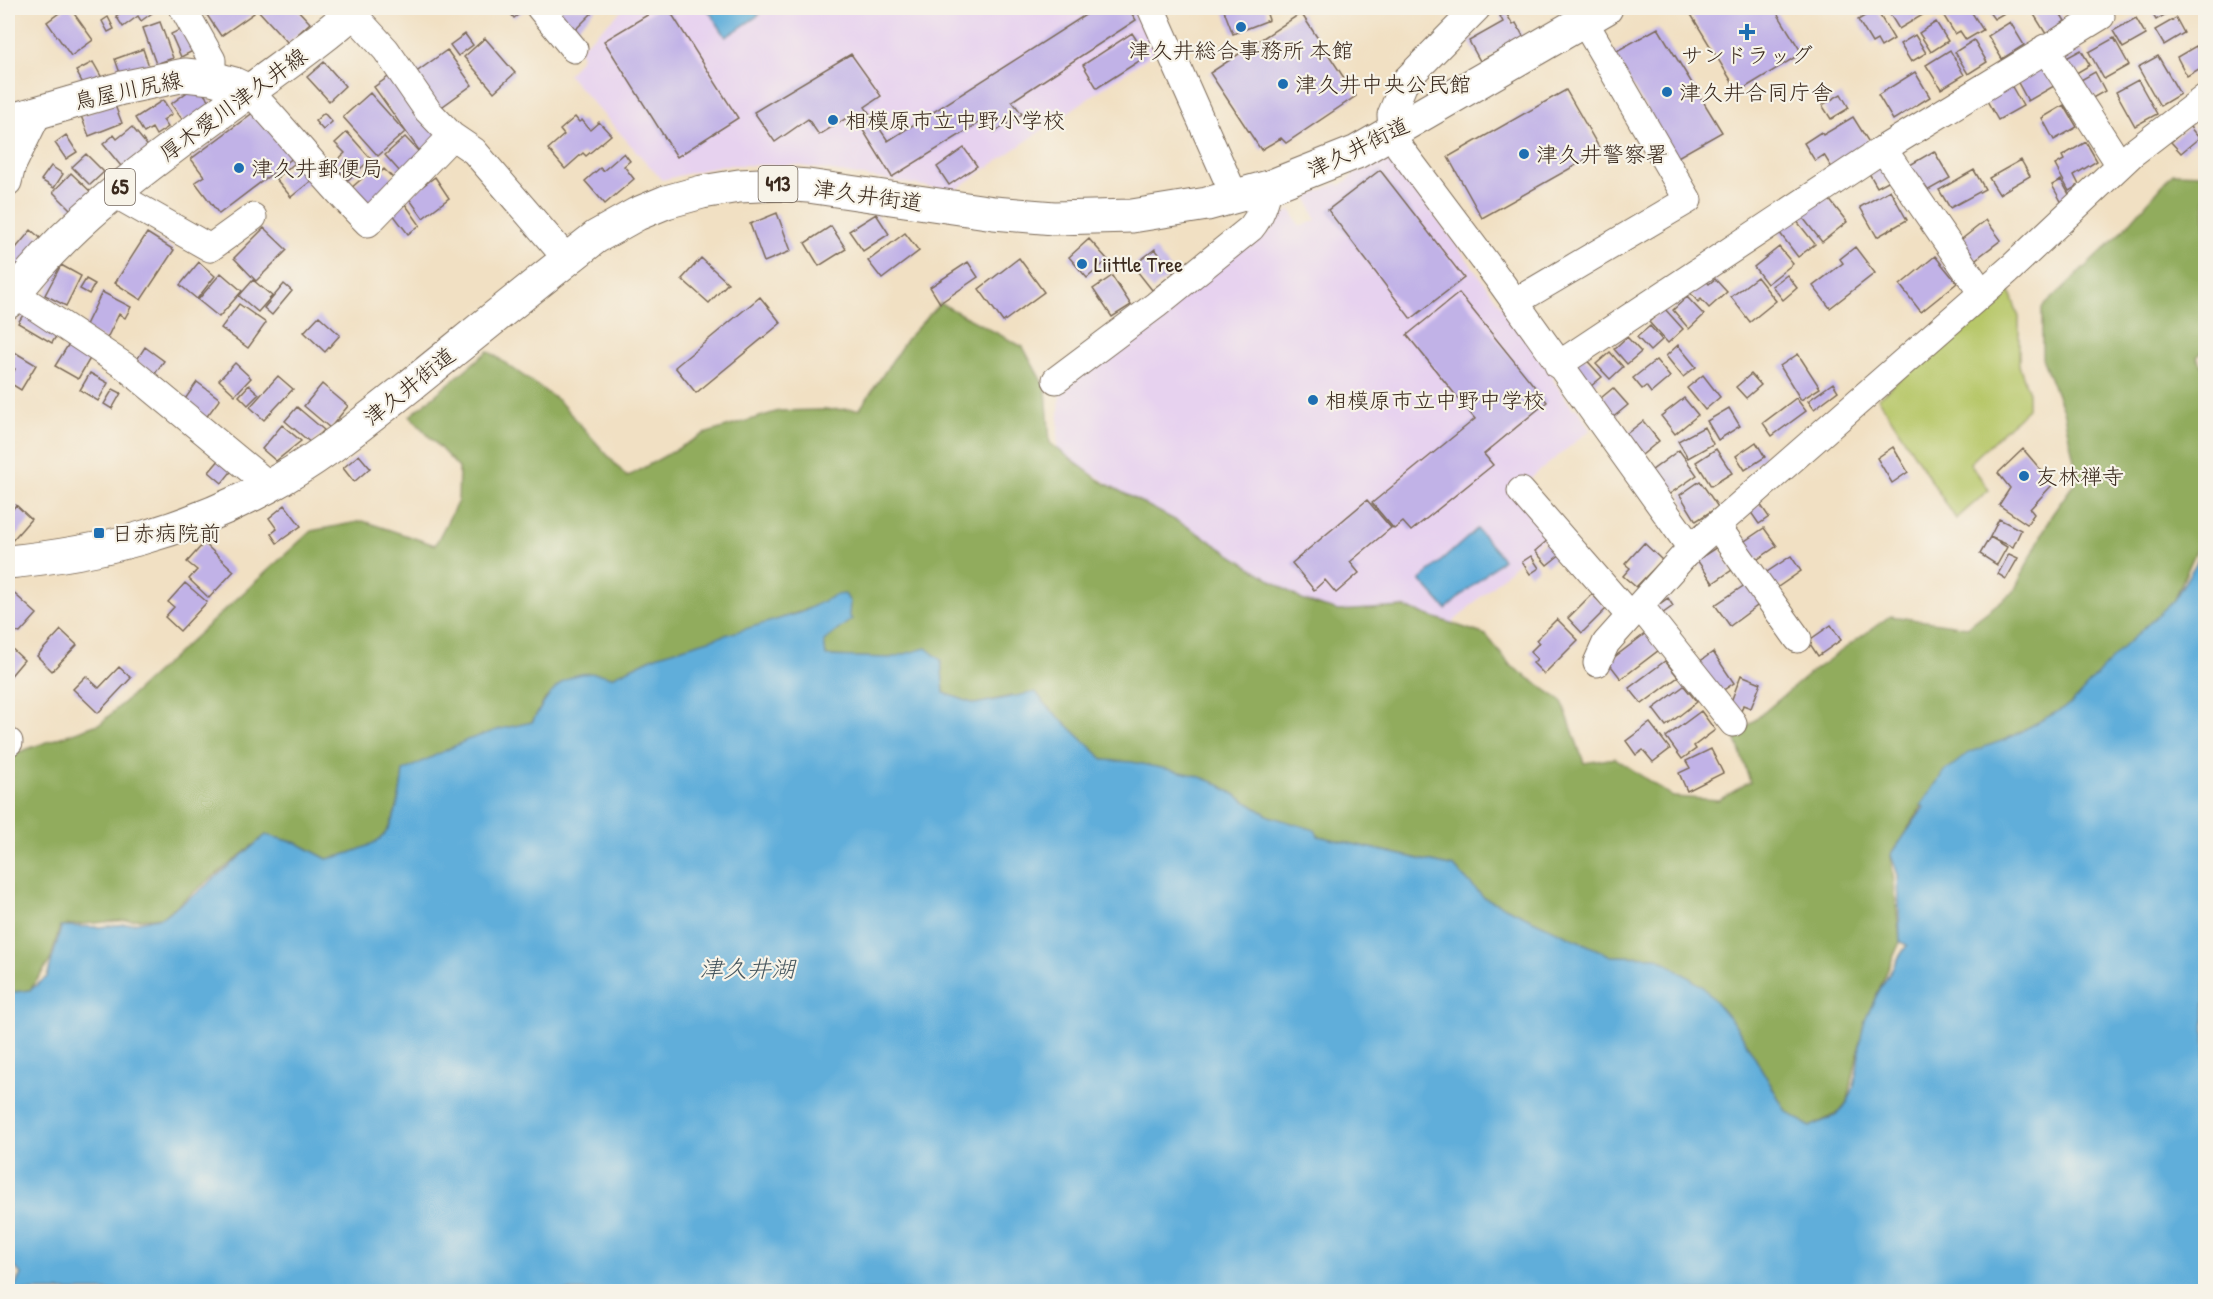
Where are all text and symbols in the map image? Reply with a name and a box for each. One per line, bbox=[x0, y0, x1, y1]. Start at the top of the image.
marker: 津久井総合事務所 本館 bbox=[1234, 20, 1248, 34]
marker: サンドラッグ bbox=[1740, 25, 1754, 39]
place label: 津久井総合事務所 本館 bbox=[1128, 35, 1354, 65]
street label: 厚木愛川津久井線 bbox=[153, 40, 313, 168]
place label: サンドラッグ bbox=[1681, 40, 1813, 70]
street label: 鳥屋川尻線 bbox=[71, 64, 185, 116]
place label: 津久井中央公民館 bbox=[1295, 69, 1471, 99]
marker: 津久井中央公民館 bbox=[1276, 77, 1290, 91]
place label: 津久井合同庁舎 bbox=[1679, 77, 1833, 107]
marker: 津久井合同庁舎 bbox=[1660, 85, 1674, 99]
place label: 相模原市立中野小学校 bbox=[845, 105, 1065, 135]
street label: 津久井街道 bbox=[1302, 109, 1414, 185]
marker: 相模原市立中野小学校 bbox=[826, 113, 840, 127]
place label: 津久井警察署 bbox=[1536, 139, 1668, 169]
marker: 津久井警察署 bbox=[1517, 147, 1531, 161]
place label: 津久井郵便局 bbox=[251, 153, 383, 183]
marker: 津久井郵便局 bbox=[232, 161, 246, 175]
road number: 413 bbox=[758, 166, 798, 202]
road number: 65 bbox=[105, 169, 135, 205]
street label: 津久井街道 bbox=[811, 172, 925, 218]
place label: Liittle Tree bbox=[1094, 249, 1183, 279]
marker: Liittle Tree bbox=[1075, 257, 1089, 271]
street label: 津久井街道 bbox=[357, 340, 461, 432]
place label: 相模原市立中野中学校 bbox=[1325, 385, 1545, 415]
marker: 相模原市立中野中学校 bbox=[1306, 393, 1320, 407]
place label: 友林禅寺 bbox=[2036, 461, 2124, 491]
marker: 友林禅寺 bbox=[2017, 469, 2031, 483]
place label: 日赤病院前 bbox=[111, 518, 221, 548]
marker: 日赤病院前 bbox=[92, 526, 106, 540]
water label: 津久井湖 bbox=[699, 952, 797, 984]

